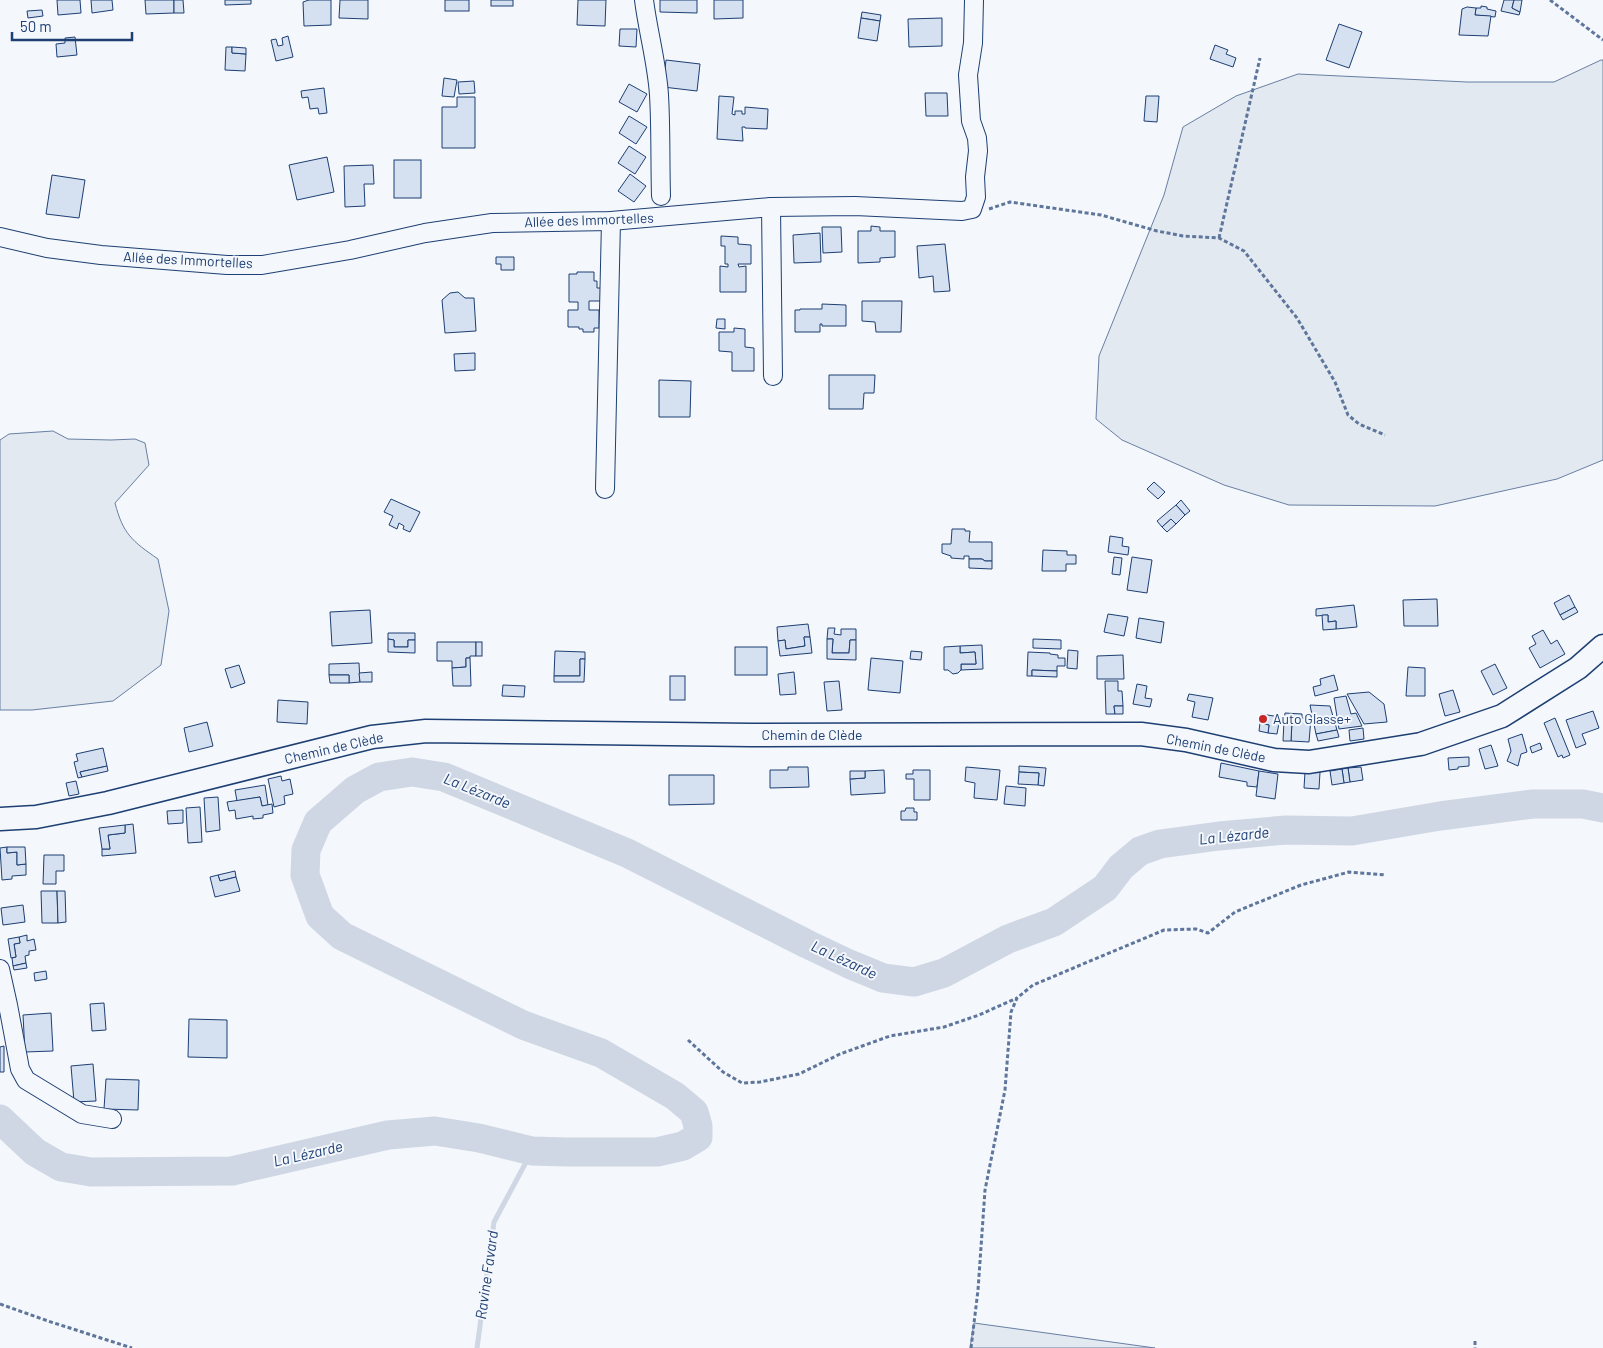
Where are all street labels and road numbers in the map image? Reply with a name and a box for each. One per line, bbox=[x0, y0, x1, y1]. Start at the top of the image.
street label: Allée des Immortelles bbox=[524, 209, 654, 230]
street label: Allée des Immortelles bbox=[123, 248, 253, 271]
street label: Chemin de Clède bbox=[761, 726, 863, 743]
street label: Chemin de Clède bbox=[283, 728, 385, 767]
street label: Chemin de Clède bbox=[1165, 730, 1267, 765]

